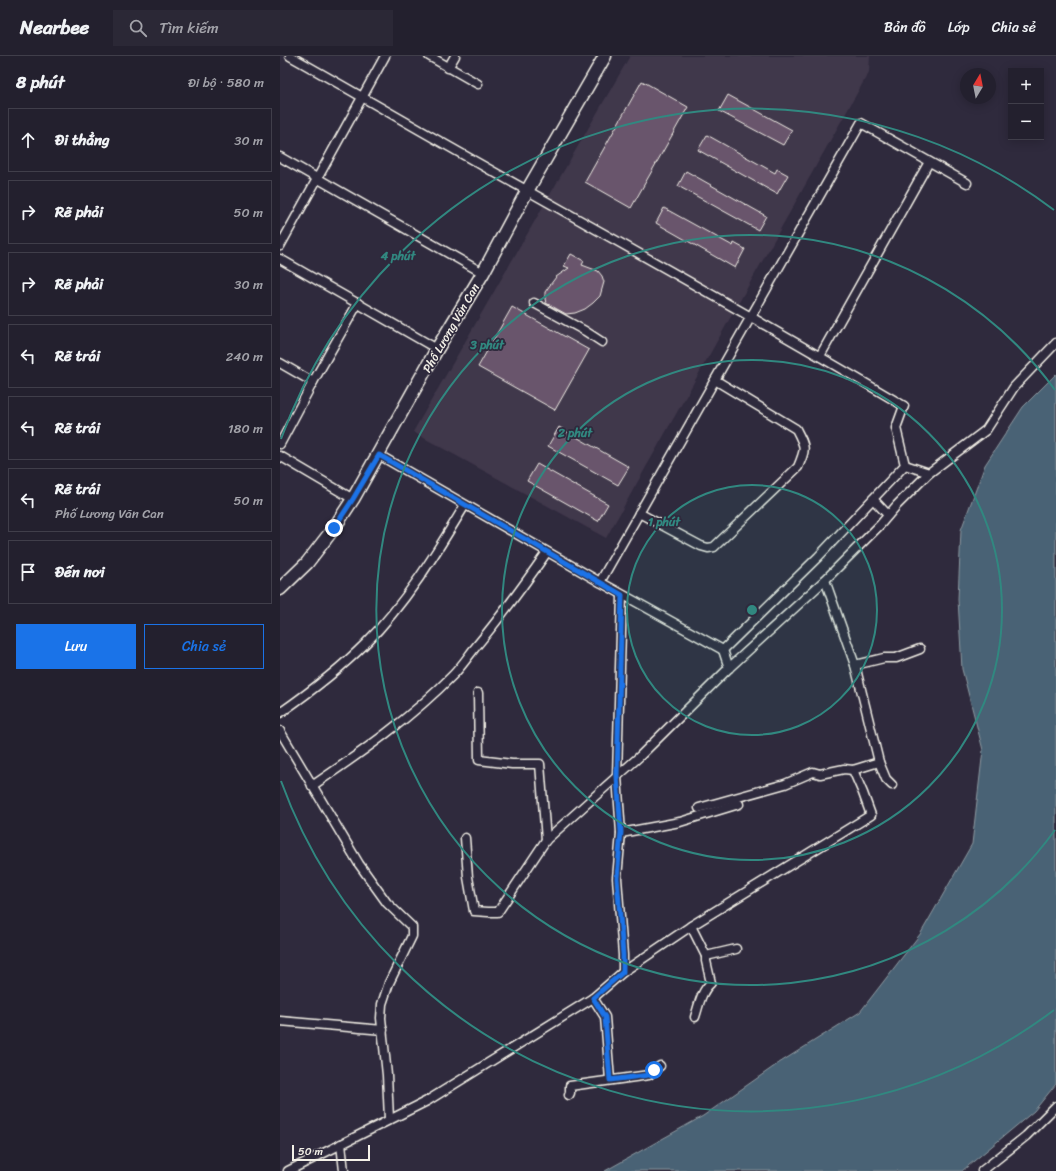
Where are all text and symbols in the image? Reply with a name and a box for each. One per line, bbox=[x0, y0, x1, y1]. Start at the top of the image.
search box bbox=[113, 10, 393, 46]
text: Nearbee bbox=[20, 11, 89, 44]
text: Tìm kiếm bbox=[159, 15, 219, 41]
text: Bản đồ bbox=[884, 15, 926, 40]
text: Lớp bbox=[948, 15, 970, 40]
text: Chia sẻ bbox=[992, 15, 1036, 40]
icon: search bbox=[127, 17, 149, 39]
text: 8 phút bbox=[16, 67, 65, 97]
north arrow bbox=[960, 68, 996, 104]
map controls bbox=[1008, 68, 1044, 140]
button: + bbox=[1008, 68, 1044, 104]
text: Đi bộ · 580 m bbox=[188, 71, 264, 94]
button: − bbox=[1008, 104, 1044, 140]
text: Đi thẳng bbox=[55, 127, 110, 153]
icon: ahead bbox=[17, 129, 39, 151]
text: 30 m bbox=[234, 129, 263, 152]
text: Rẽ phải bbox=[55, 199, 103, 225]
icon: right bbox=[17, 201, 39, 223]
text: 50 m bbox=[233, 201, 263, 224]
text: 4 phút bbox=[380, 245, 416, 267]
text: Rẽ phải bbox=[55, 271, 103, 297]
icon: right bbox=[17, 273, 39, 295]
text: 30 m bbox=[234, 273, 263, 296]
street label: Phố Lương Văn Can bbox=[416, 279, 486, 377]
text: 3 phút bbox=[469, 334, 505, 356]
text: Rẽ trái bbox=[55, 343, 100, 369]
icon: left bbox=[17, 345, 39, 367]
text: 240 m bbox=[226, 345, 263, 368]
text: Rẽ trái bbox=[55, 415, 100, 441]
icon: left bbox=[17, 417, 39, 439]
text: 180 m bbox=[228, 417, 263, 440]
text: 2 phút bbox=[557, 422, 593, 444]
text: Rẽ trái bbox=[55, 476, 100, 502]
icon: left bbox=[17, 489, 39, 511]
text: 50 m bbox=[233, 489, 263, 512]
text: Phố Lương Văn Can bbox=[55, 502, 164, 525]
text: 1 phút bbox=[648, 511, 681, 533]
route end bbox=[325, 519, 343, 537]
text: Đến nơi bbox=[55, 559, 105, 585]
icon: arrive bbox=[17, 561, 39, 583]
centre of rings bbox=[745, 603, 759, 617]
button: Lưu bbox=[16, 624, 136, 669]
button: Chia sẻ bbox=[144, 624, 264, 669]
route start bbox=[645, 1061, 663, 1079]
text: 50 m bbox=[298, 1142, 323, 1161]
scale bar bbox=[292, 1143, 370, 1162]

